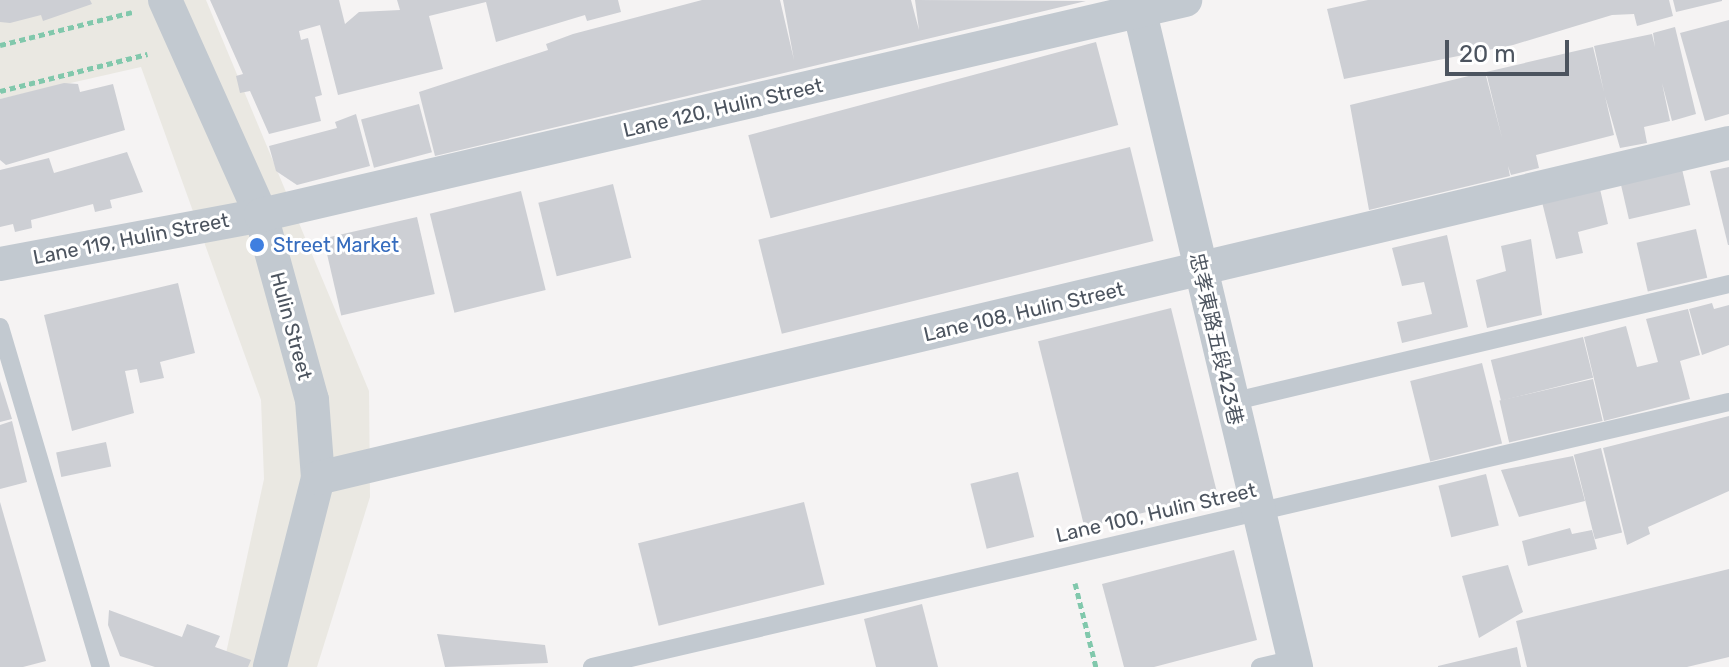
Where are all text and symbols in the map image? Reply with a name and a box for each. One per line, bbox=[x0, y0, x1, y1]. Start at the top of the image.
scale bar bbox=[1449, 24, 1573, 74]
text: 20 m bbox=[1459, 40, 1516, 68]
street label: Lane 120, Hulin Street bbox=[621, 73, 825, 143]
street label: Lane 119, Hulin Street bbox=[31, 208, 231, 270]
place label: Street Market bbox=[273, 233, 399, 257]
marker: Street Market bbox=[248, 236, 266, 254]
street label: 忠孝東路五段423巷 bbox=[1184, 250, 1248, 428]
street label: Hulin Street bbox=[265, 269, 317, 383]
street label: Lane 108, Hulin Street bbox=[921, 277, 1127, 347]
street label: Lane 100, Hulin Street bbox=[1053, 478, 1259, 548]

